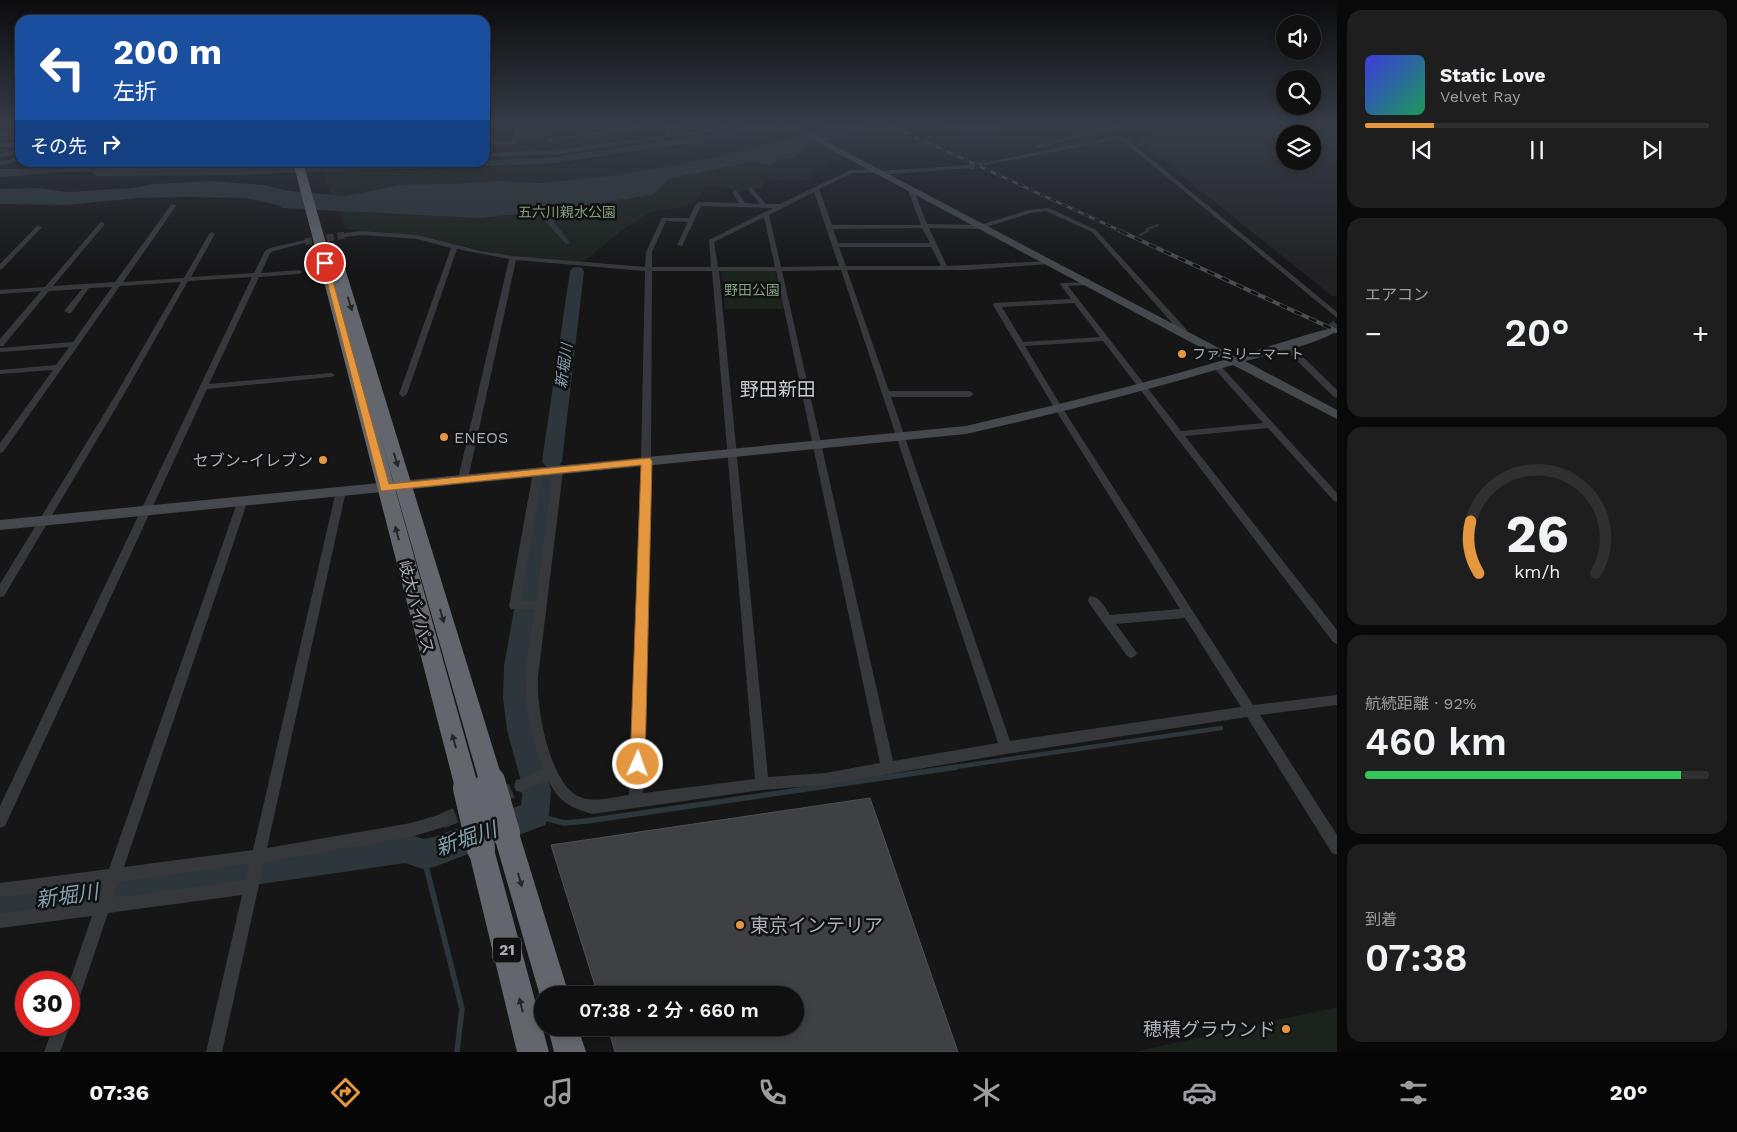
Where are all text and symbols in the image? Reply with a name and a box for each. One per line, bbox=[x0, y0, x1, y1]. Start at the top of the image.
map controls bbox=[1276, 15, 1321, 170]
button: sound bbox=[1276, 15, 1321, 60]
text: 200 m bbox=[113, 31, 222, 73]
icon: left bbox=[30, 35, 95, 100]
text: Static Love bbox=[1440, 64, 1545, 87]
button: search bbox=[1276, 70, 1321, 115]
text: 左折 bbox=[113, 79, 157, 104]
text: Velvet Ray bbox=[1440, 87, 1520, 106]
button: layers bbox=[1276, 125, 1321, 170]
icon: right bbox=[97, 130, 125, 158]
text: その先 bbox=[30, 135, 87, 158]
icon: previous bbox=[1408, 136, 1436, 164]
icon: pause bbox=[1523, 136, 1551, 164]
icon: next bbox=[1638, 136, 1666, 164]
park label: 五六川親水公園 bbox=[518, 204, 616, 220]
pin bbox=[304, 242, 346, 284]
icon: arrive bbox=[311, 249, 339, 277]
park label: 野田公園 bbox=[724, 282, 780, 298]
text: エアコン bbox=[1365, 285, 1429, 304]
one-way arrow bbox=[346, 297, 354, 312]
text: 20° bbox=[1505, 311, 1569, 355]
text: − bbox=[1365, 317, 1382, 350]
text: + bbox=[1692, 317, 1709, 350]
water label: 新堀川 bbox=[552, 340, 576, 390]
place label: ファミリーマート bbox=[1192, 346, 1304, 362]
marker: ファミリーマート bbox=[1176, 348, 1188, 360]
district label: 野田新田 bbox=[740, 378, 816, 401]
place label: ENEOS bbox=[454, 428, 508, 447]
marker: ENEOS bbox=[438, 431, 450, 443]
place label: セブン-イレブン bbox=[193, 451, 313, 470]
one-way arrow bbox=[393, 453, 401, 468]
marker: セブン-イレブン bbox=[317, 454, 329, 466]
text: 26 bbox=[1505, 504, 1569, 565]
one-way arrow bbox=[393, 526, 401, 541]
street label: 岐大バイパス bbox=[395, 558, 438, 656]
text: km/h bbox=[1514, 561, 1560, 582]
one-way arrow bbox=[439, 609, 447, 624]
text: 航続距離 · 92% bbox=[1365, 694, 1476, 713]
text: 460 km bbox=[1365, 720, 1507, 764]
one-way arrow bbox=[450, 733, 458, 748]
position arrow bbox=[611, 737, 663, 789]
water label: 新堀川 bbox=[432, 816, 502, 861]
one-way arrow bbox=[517, 873, 525, 888]
water label: 新堀川 bbox=[34, 878, 102, 912]
text: 到着 bbox=[1365, 910, 1397, 929]
place label: 東京インテリア bbox=[750, 914, 883, 937]
marker: 東京インテリア bbox=[734, 919, 746, 931]
text: 07:38 bbox=[1365, 936, 1468, 980]
road number: 21 bbox=[493, 938, 521, 962]
speed limit sign: 30 bbox=[15, 971, 80, 1036]
one-way arrow bbox=[517, 997, 525, 1012]
text: 07:38 · 2 分 · 660 m bbox=[579, 999, 759, 1022]
place label: 穂積グラウンド bbox=[1143, 1018, 1276, 1041]
marker: 穂積グラウンド bbox=[1280, 1023, 1292, 1035]
icon: directions bbox=[328, 1075, 363, 1110]
icon: music bbox=[541, 1075, 576, 1110]
icon: phone bbox=[755, 1075, 790, 1110]
icon: climate bbox=[969, 1075, 1004, 1110]
icon: car bbox=[1182, 1075, 1217, 1110]
icon: filters bbox=[1396, 1075, 1431, 1110]
text: 07:36 bbox=[89, 1080, 149, 1105]
text: 20° bbox=[1610, 1080, 1648, 1105]

